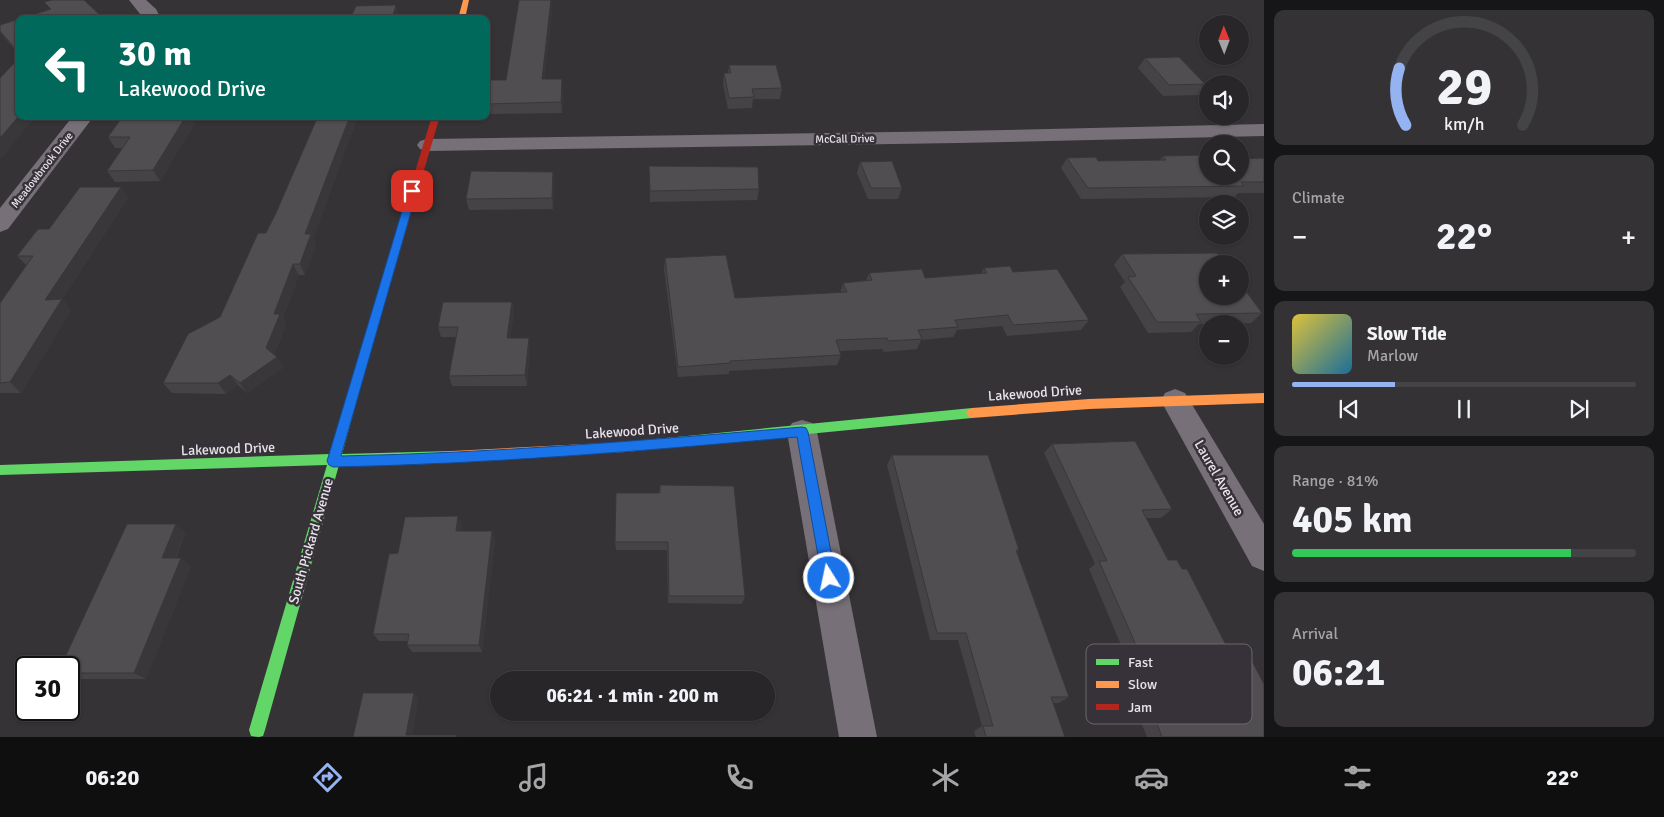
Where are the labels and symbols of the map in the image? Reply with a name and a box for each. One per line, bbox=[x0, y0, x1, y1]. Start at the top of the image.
north arrow bbox=[1199, 15, 1249, 65]
street label: Meadowbrook Drive bbox=[8, 129, 76, 211]
street label: McCall Drive bbox=[815, 132, 875, 146]
pin bbox=[391, 170, 433, 212]
street label: Lakewood Drive bbox=[987, 381, 1083, 405]
street label: Lakewood Drive bbox=[584, 419, 680, 443]
street label: Laurel Avenue bbox=[1190, 437, 1248, 519]
street label: Lakewood Drive bbox=[181, 439, 275, 459]
street label: South Pickard Avenue bbox=[285, 476, 337, 606]
position arrow bbox=[802, 551, 854, 603]
legend bbox=[1086, 644, 1252, 724]
text: Fast bbox=[1128, 654, 1153, 671]
speed limit sign: 30 bbox=[15, 656, 80, 721]
text: Slow bbox=[1128, 676, 1157, 693]
text: Jam bbox=[1128, 699, 1152, 716]

